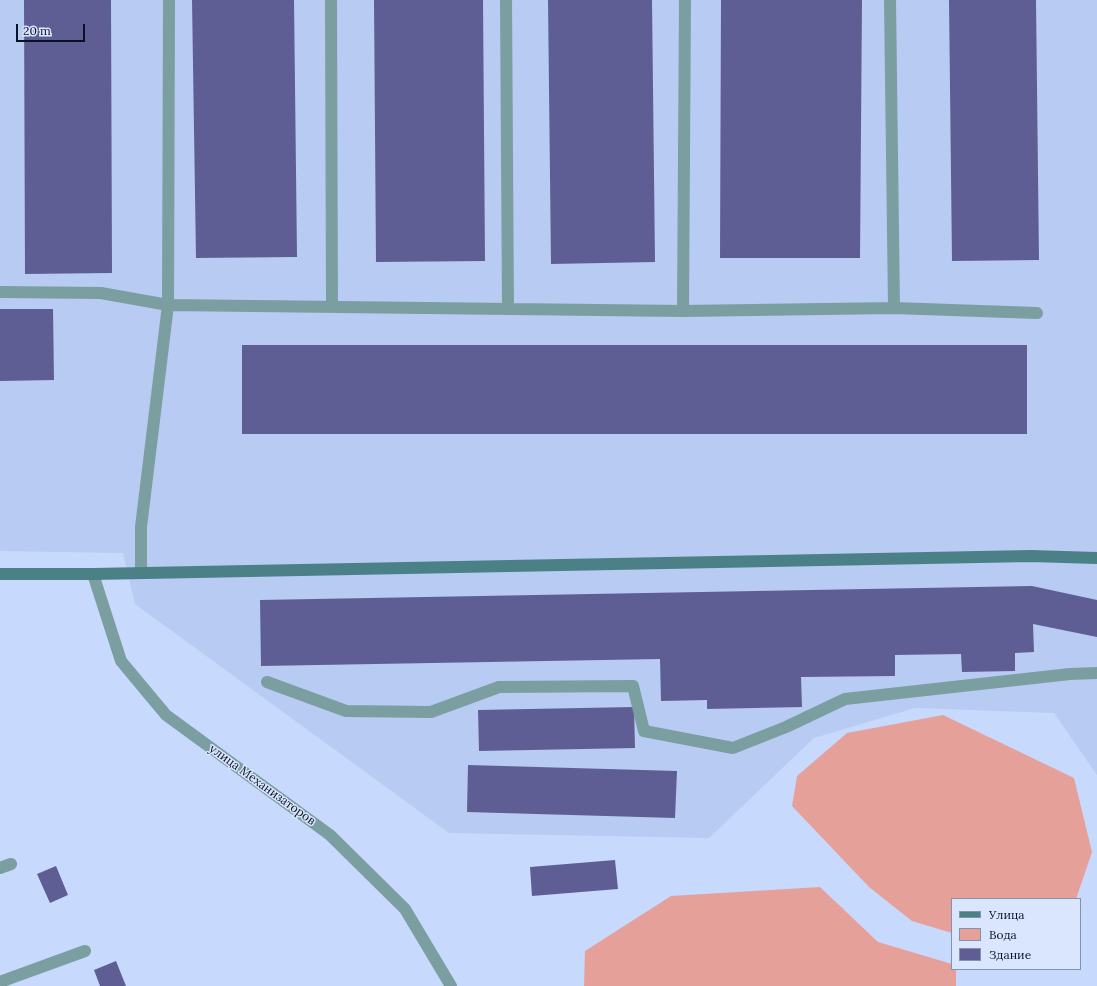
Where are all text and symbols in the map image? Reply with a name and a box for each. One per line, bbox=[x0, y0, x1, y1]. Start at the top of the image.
scale bar bbox=[18, 16, 87, 42]
text: 20 m bbox=[23, 23, 51, 38]
street label: улица Механизаторов bbox=[206, 742, 318, 828]
legend bbox=[951, 898, 1081, 970]
text: Улица bbox=[989, 907, 1025, 922]
text: Вода bbox=[989, 927, 1017, 942]
text: Здание bbox=[989, 947, 1031, 962]

